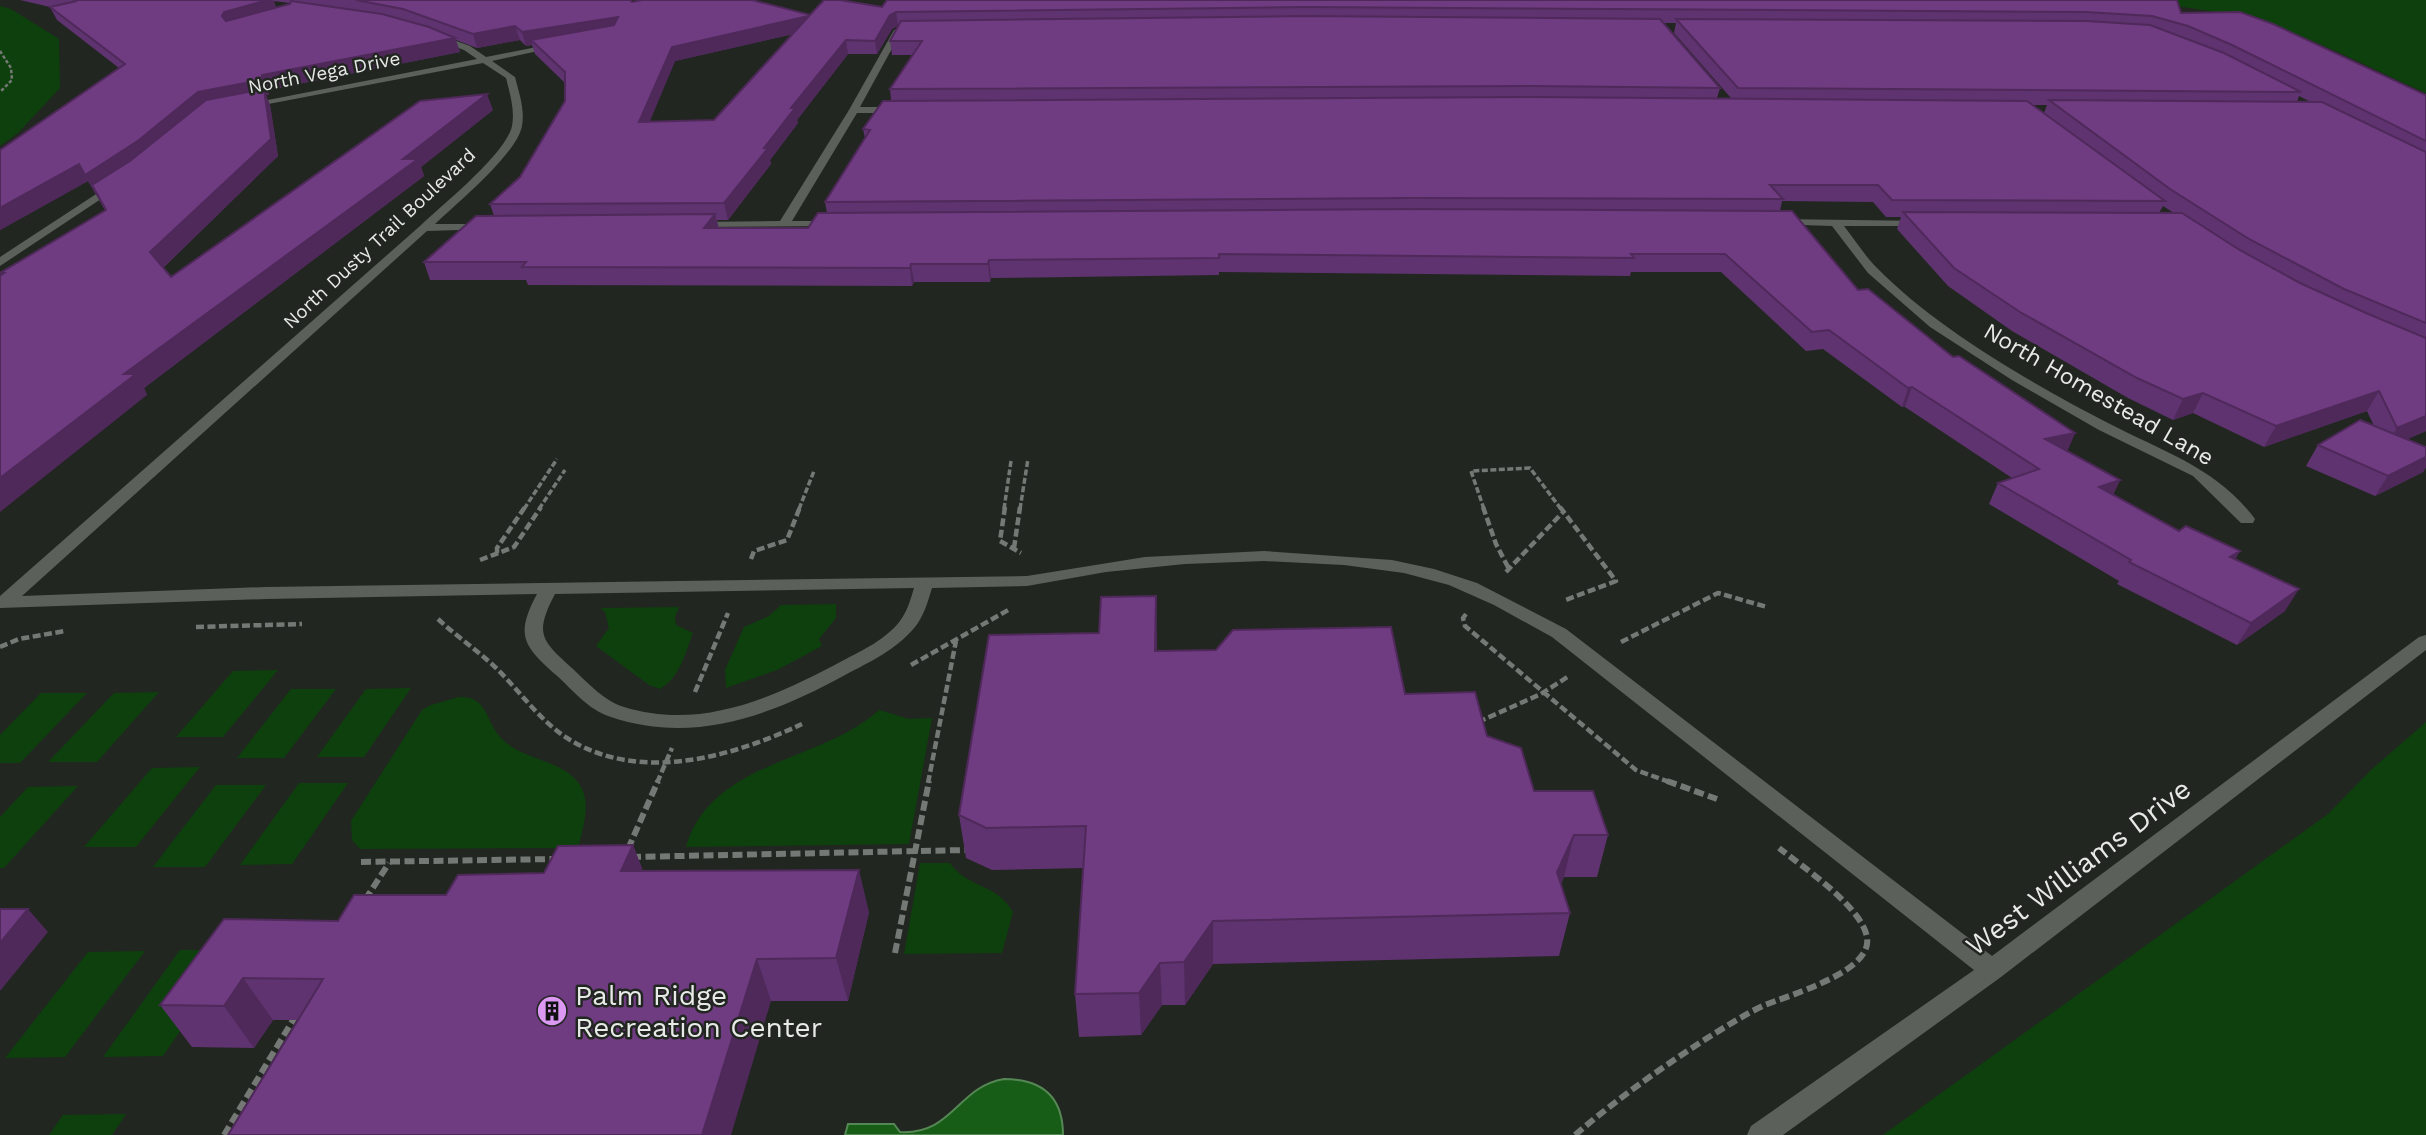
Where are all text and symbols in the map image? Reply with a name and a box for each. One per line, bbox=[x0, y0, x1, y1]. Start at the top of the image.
street label: North Vega Drive bbox=[246, 46, 402, 99]
street label: North Dusty Trail Boulevard bbox=[279, 143, 480, 333]
street label: North Homestead Lane bbox=[1979, 317, 2219, 471]
street label: West Williams Drive bbox=[1959, 772, 2197, 963]
place label: Palm Ridge Recreation Center bbox=[575, 979, 822, 1044]
building icon: Palm Ridge Recreation Center bbox=[535, 994, 569, 1028]

